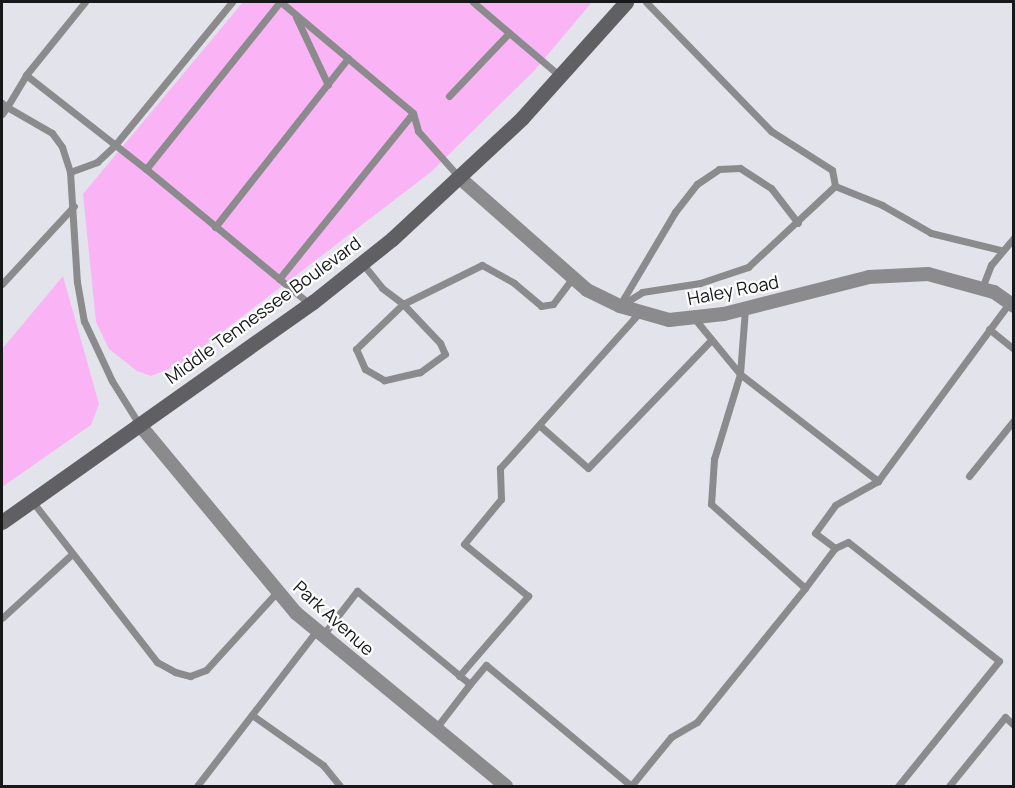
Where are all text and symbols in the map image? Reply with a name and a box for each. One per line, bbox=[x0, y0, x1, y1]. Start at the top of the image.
street label: Middle Tennessee Boulevard bbox=[161, 232, 365, 388]
street label: Haley Road bbox=[685, 271, 781, 309]
street label: Park Avenue bbox=[289, 576, 379, 660]

